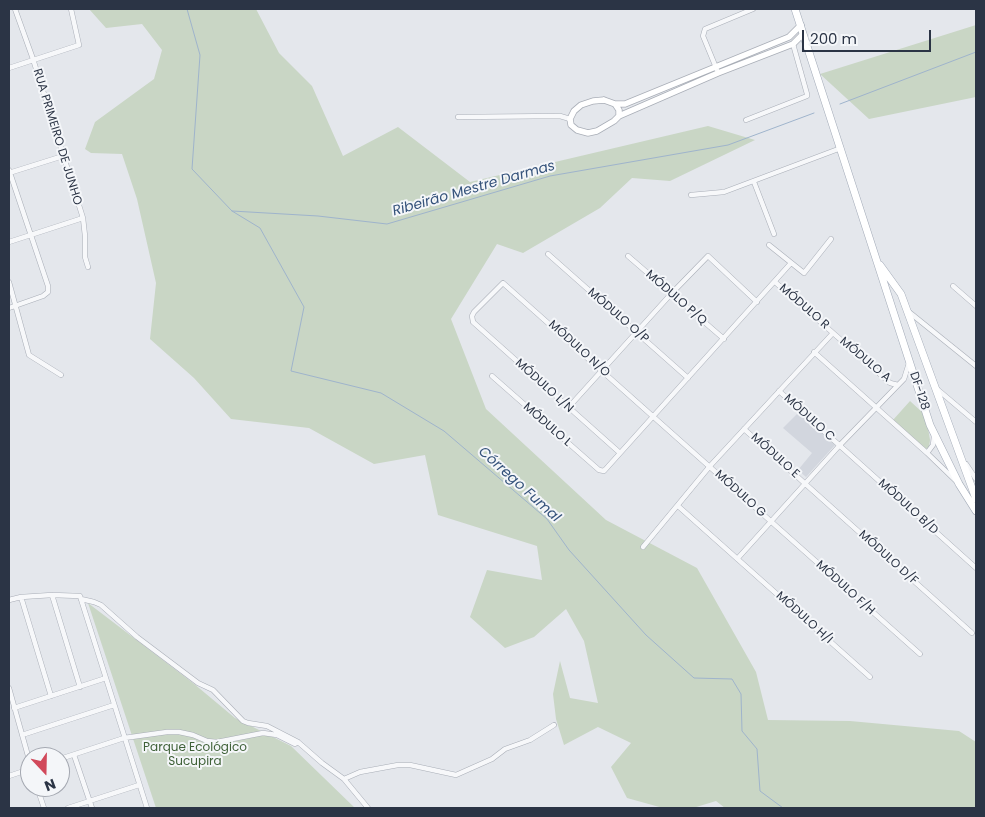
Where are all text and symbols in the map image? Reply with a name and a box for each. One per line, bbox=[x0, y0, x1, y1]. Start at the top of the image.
scale bar bbox=[805, 20, 934, 52]
text: 200 m bbox=[810, 28, 857, 49]
street label: RUA PRIMEIRO DE JUNHO bbox=[29, 67, 85, 207]
water label: Ribeirão Mestre Darmas bbox=[391, 158, 557, 220]
street label: MÓDULO P/Q bbox=[642, 268, 710, 328]
street label: MÓDULO R bbox=[776, 281, 832, 333]
street label: MÓDULO O/P bbox=[584, 286, 652, 346]
street label: MÓDULO N/O bbox=[545, 318, 613, 380]
street label: MÓDULO A bbox=[837, 334, 893, 386]
street label: MÓDULO L/N bbox=[512, 356, 576, 416]
street label: DF-128 bbox=[906, 370, 932, 412]
street label: MÓDULO C bbox=[781, 391, 837, 445]
street label: MÓDULO L bbox=[520, 400, 574, 450]
street label: MÓDULO E bbox=[748, 430, 802, 482]
water label: Córrego Fumal bbox=[474, 444, 564, 526]
street label: MÓDULO G bbox=[712, 467, 768, 521]
street label: MÓDULO B/D bbox=[875, 476, 941, 538]
street label: MÓDULO D/F bbox=[856, 528, 920, 588]
street label: MÓDULO F/H bbox=[813, 558, 877, 618]
street label: MÓDULO H/I bbox=[773, 589, 835, 647]
park label: Parque Ecológico Sucupira bbox=[143, 741, 247, 769]
north arrow bbox=[20, 747, 70, 797]
text: N bbox=[42, 774, 59, 796]

